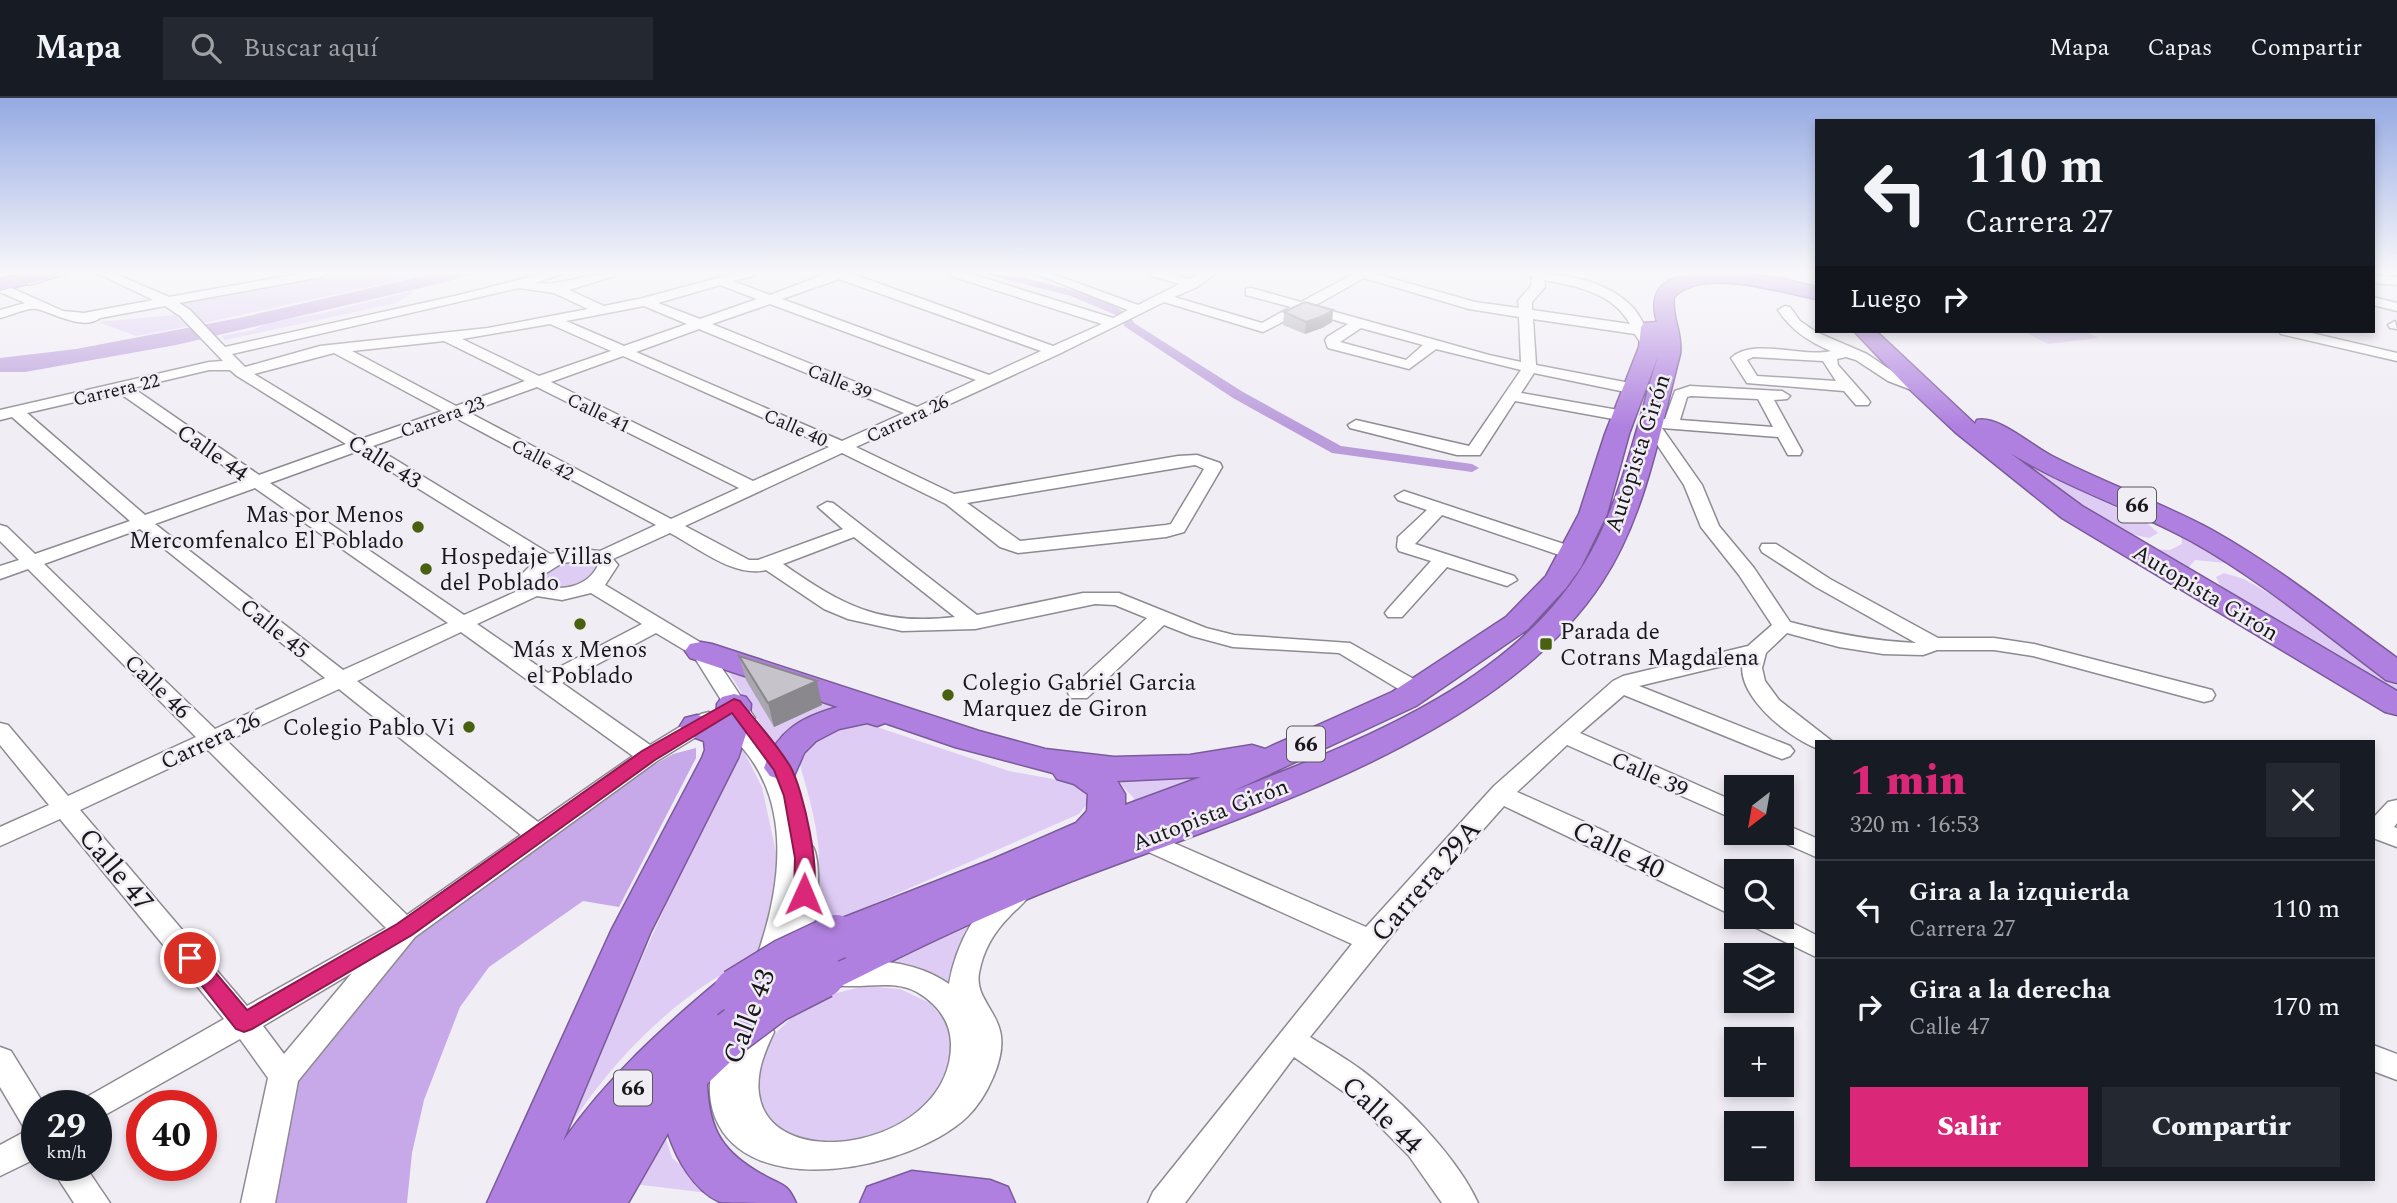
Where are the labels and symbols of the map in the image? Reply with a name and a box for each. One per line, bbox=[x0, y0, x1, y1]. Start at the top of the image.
street label: Calle 39 bbox=[803, 356, 876, 408]
street label: Carrera 22 bbox=[70, 366, 163, 415]
street label: Autopista Girón bbox=[1596, 370, 1681, 537]
street label: Calle 41 bbox=[562, 386, 635, 441]
street label: Carrera 26 bbox=[862, 388, 954, 451]
street label: Carrera 23 bbox=[396, 389, 489, 446]
street label: Calle 40 bbox=[759, 401, 832, 455]
street label: Calle 44 bbox=[169, 416, 256, 491]
street label: Calle 43 bbox=[340, 426, 428, 499]
street label: Calle 42 bbox=[506, 432, 579, 489]
road number: 66 bbox=[2118, 488, 2156, 522]
place label: Mas por Menos Mercomfenalco El Poblado bbox=[129, 498, 404, 559]
marker: Mas por Menos Mercomfenalco El Poblado bbox=[410, 519, 426, 535]
street label: Autopista Girón bbox=[2125, 536, 2285, 651]
place label: Hospedaje Villas del Poblado bbox=[440, 540, 612, 601]
marker: Hospedaje Villas del Poblado bbox=[418, 561, 434, 577]
street label: Calle 45 bbox=[231, 590, 317, 668]
place label: Parada de Cotrans Magdalena bbox=[1560, 615, 1759, 676]
marker: Más x Menos el Poblado bbox=[572, 616, 588, 632]
place label: Más x Menos el Poblado bbox=[512, 633, 648, 694]
marker: Parada de Cotrans Magdalena bbox=[1538, 636, 1554, 652]
street label: Calle 46 bbox=[116, 646, 198, 728]
place label: Colegio Gabriel Garcia Marquez de Giron bbox=[962, 666, 1196, 727]
marker: Colegio Gabriel Garcia Marquez de Giron bbox=[940, 687, 956, 703]
street label: Carrera 26 bbox=[155, 703, 266, 780]
place label: Colegio Pablo Vi bbox=[283, 711, 455, 746]
marker: Colegio Pablo Vi bbox=[461, 719, 477, 735]
road number: 66 bbox=[1287, 726, 1325, 762]
street label: Calle 39 bbox=[1605, 743, 1694, 808]
street label: Autopista Girón bbox=[1127, 769, 1294, 861]
north arrow bbox=[1724, 775, 1794, 845]
street label: Calle 40 bbox=[1564, 809, 1672, 891]
street label: Carrera 29A bbox=[1360, 810, 1492, 952]
street label: Calle 47 bbox=[68, 818, 164, 922]
position arrow bbox=[767, 857, 841, 931]
pin bbox=[160, 928, 220, 988]
street label: Calle 43 bbox=[712, 963, 787, 1070]
street label: Calle 44 bbox=[1331, 1066, 1433, 1165]
road number: 66 bbox=[614, 1070, 652, 1105]
speed limit sign: 40 bbox=[126, 1090, 217, 1181]

